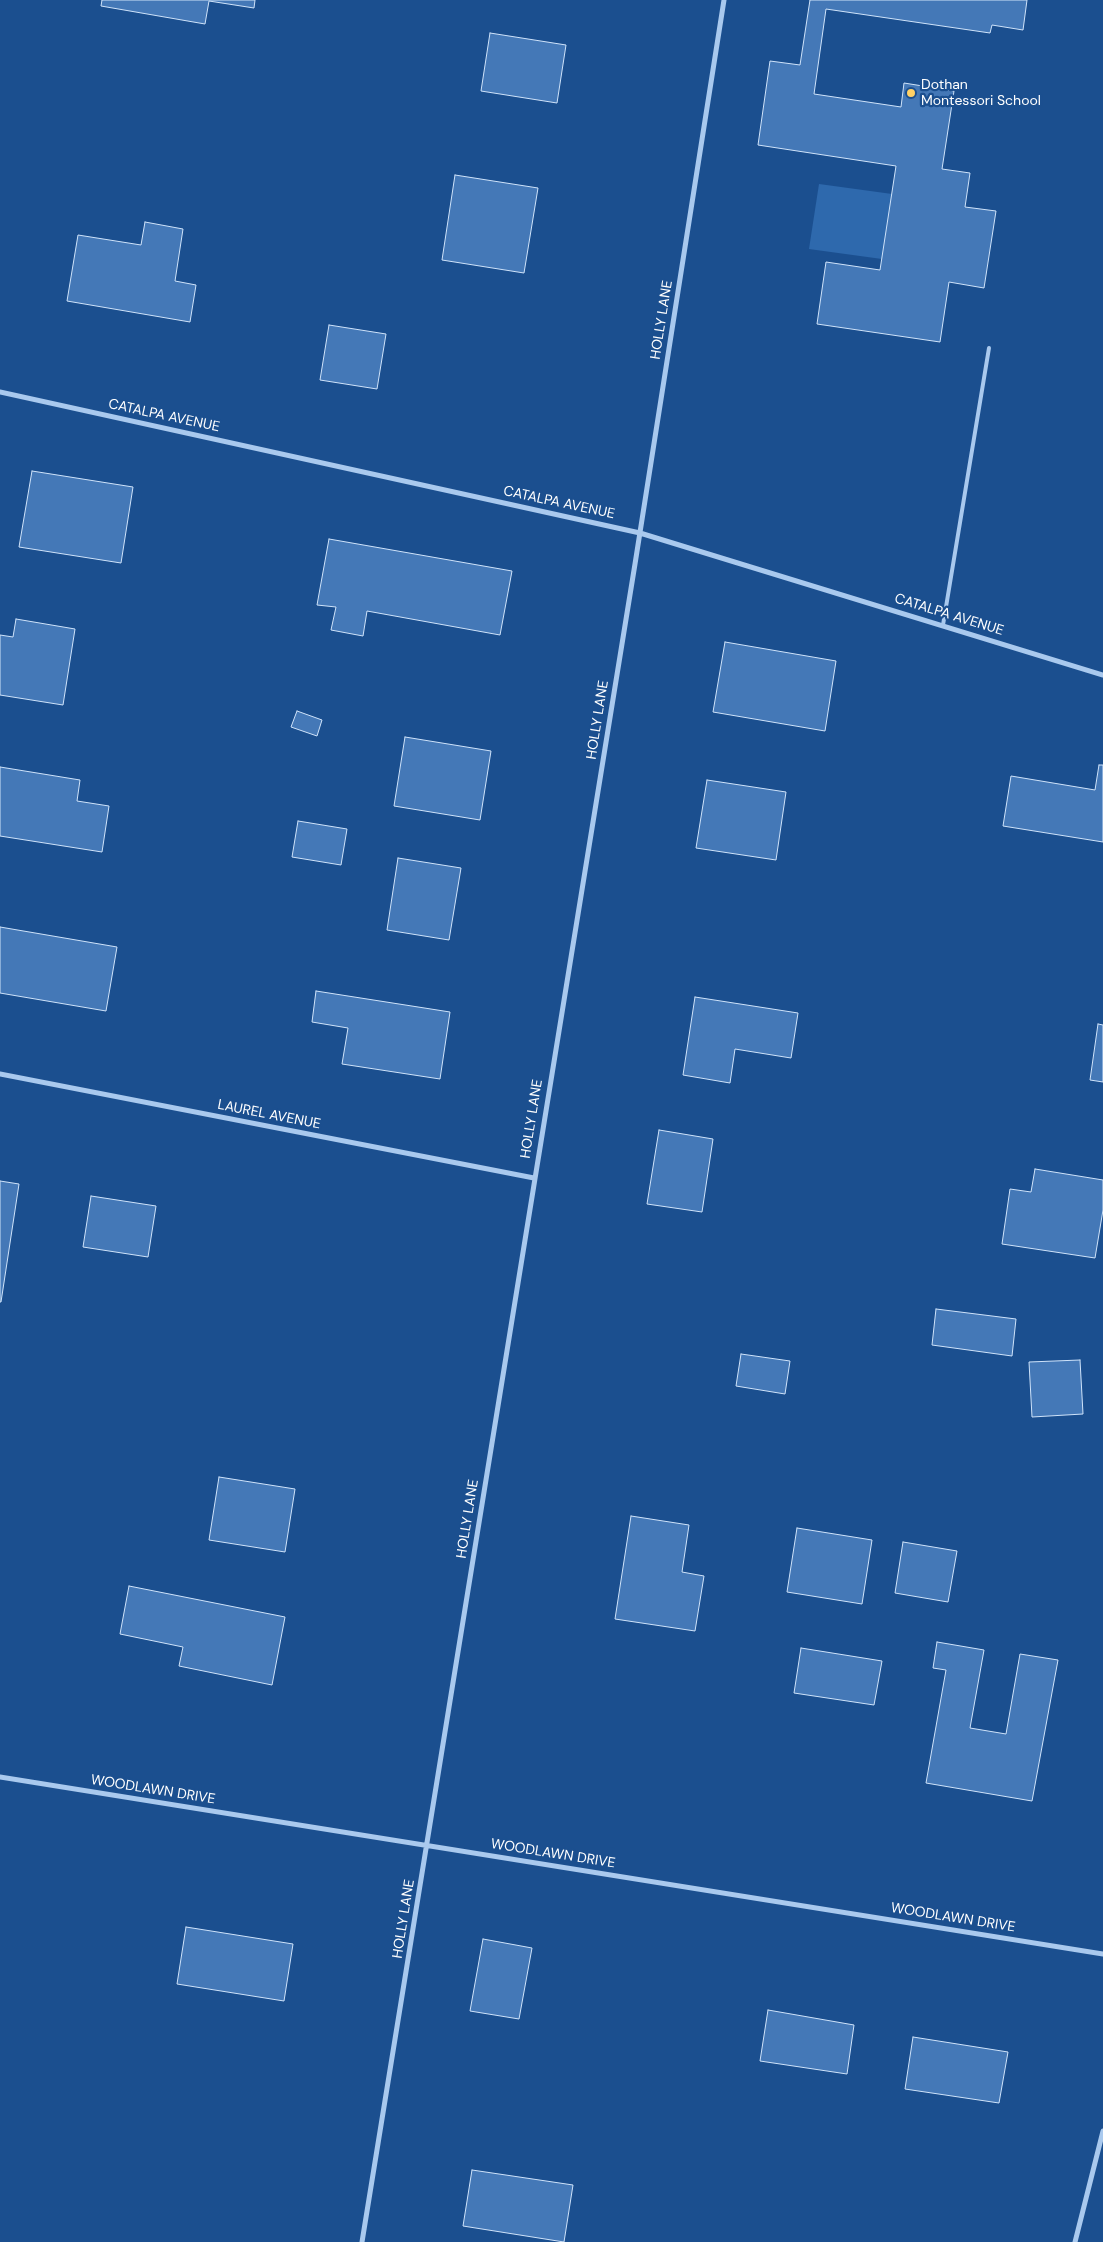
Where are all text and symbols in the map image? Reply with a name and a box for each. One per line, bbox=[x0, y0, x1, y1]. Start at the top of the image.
place label: Dothan Montessori School bbox=[921, 77, 1041, 110]
marker: Dothan Montessori School bbox=[905, 87, 917, 99]
street label: HOLLY LANE bbox=[647, 279, 677, 361]
street label: CATALPA AVENUE bbox=[107, 396, 221, 436]
street label: CATALPA AVENUE bbox=[502, 483, 616, 523]
street label: CATALPA AVENUE bbox=[892, 590, 1006, 640]
street label: HOLLY LANE bbox=[583, 679, 613, 761]
street label: HOLLY LANE bbox=[517, 1078, 547, 1160]
street label: LAUREL AVENUE bbox=[216, 1097, 322, 1133]
street label: HOLLY LANE bbox=[453, 1478, 483, 1560]
street label: WOODLAWN DRIVE bbox=[90, 1772, 216, 1808]
street label: WOODLAWN DRIVE bbox=[490, 1836, 616, 1872]
street label: HOLLY LANE bbox=[389, 1878, 419, 1960]
street label: WOODLAWN DRIVE bbox=[890, 1900, 1016, 1936]

